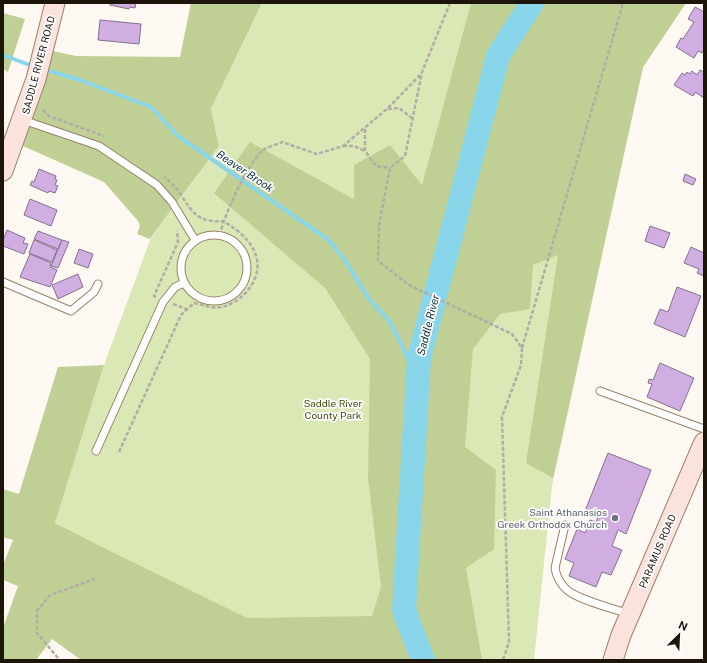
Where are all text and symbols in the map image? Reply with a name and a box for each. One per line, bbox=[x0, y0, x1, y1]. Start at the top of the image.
street label: SADDLE RIVER ROAD bbox=[19, 14, 57, 116]
water label: Beaver Brook bbox=[214, 148, 276, 194]
water label: Saddle River bbox=[415, 292, 442, 357]
park label: Saddle River County Park bbox=[304, 397, 362, 421]
place label: Saint Athanasios Greek Orthodox Church bbox=[497, 506, 607, 530]
street label: PARAMUS ROAD bbox=[636, 512, 678, 590]
marker: Saint Athanasios Greek Orthodox Church bbox=[610, 513, 620, 523]
north arrow bbox=[659, 615, 699, 655]
text: N bbox=[677, 619, 689, 633]

